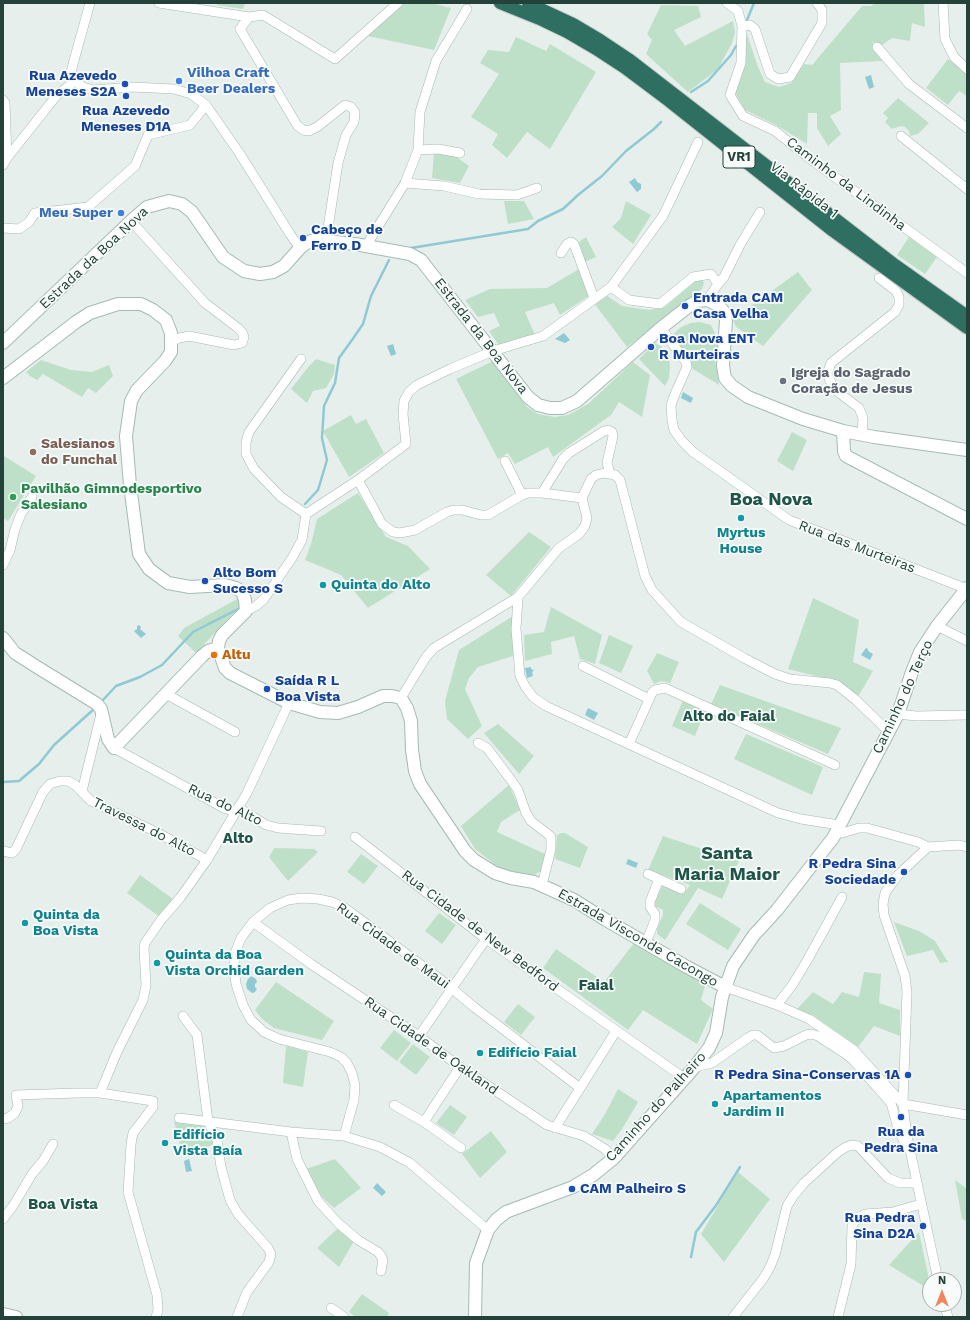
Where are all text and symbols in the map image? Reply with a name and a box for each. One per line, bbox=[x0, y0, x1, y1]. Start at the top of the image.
place label: Vilhoa Craft Beer Dealers bbox=[187, 65, 275, 98]
place label: Rua Azevedo Meneses S2A bbox=[26, 68, 117, 100]
marker: Vilhoa Craft Beer Dealers bbox=[174, 76, 184, 86]
marker: Rua Azevedo Meneses S2A bbox=[120, 79, 130, 89]
marker: Rua Azevedo Meneses D1A bbox=[121, 91, 131, 101]
place label: Rua Azevedo Meneses D1A bbox=[81, 103, 171, 136]
street label: Caminho da Lindinha bbox=[783, 134, 909, 234]
road number: VR1 bbox=[723, 146, 755, 168]
street label: Via Rápida 1 bbox=[766, 158, 842, 222]
street label: Estrada da Boa Nova bbox=[36, 203, 152, 313]
place label: Meu Super bbox=[39, 205, 113, 221]
marker: Meu Super bbox=[116, 208, 126, 218]
place label: Cabeço de Ferro D bbox=[311, 222, 383, 254]
marker: Cabeço de Ferro D bbox=[298, 233, 308, 243]
street label: Estrada da Boa Nova bbox=[431, 275, 531, 397]
place label: Entrada CAM Casa Velha bbox=[693, 290, 783, 322]
marker: Entrada CAM Casa Velha bbox=[680, 301, 690, 311]
place label: Boa Nova ENT R Murteiras bbox=[659, 331, 756, 364]
marker: Boa Nova ENT R Murteiras bbox=[646, 342, 656, 352]
place label: Igreja do Sagrado Coração de Jesus bbox=[791, 365, 912, 398]
marker: Igreja do Sagrado Coração de Jesus bbox=[778, 376, 788, 386]
place label: Salesianos do Funchal bbox=[41, 436, 117, 468]
marker: Salesianos do Funchal bbox=[28, 447, 38, 457]
place label: Pavilhão Gimnodesportivo Salesiano bbox=[21, 481, 202, 514]
district label: Boa Nova bbox=[730, 489, 812, 511]
marker: Pavilhão Gimnodesportivo Salesiano bbox=[8, 492, 18, 502]
marker: Myrtus House bbox=[736, 513, 746, 523]
street label: Rua das Murteiras bbox=[796, 517, 918, 577]
place label: Myrtus House bbox=[717, 525, 765, 558]
place label: Alto Bom Sucesso S bbox=[213, 565, 283, 598]
marker: Alto Bom Sucesso S bbox=[200, 576, 210, 586]
place label: Quinta do Alto bbox=[331, 577, 431, 593]
marker: Quinta do Alto bbox=[318, 580, 328, 590]
street label: Caminho do Terço bbox=[869, 637, 937, 757]
place label: Altu bbox=[222, 647, 251, 663]
marker: Altu bbox=[209, 650, 219, 660]
place label: Saída R L Boa Vista bbox=[275, 673, 340, 706]
marker: Saída R L Boa Vista bbox=[262, 684, 272, 694]
district label: Alto do Faial bbox=[683, 708, 775, 726]
street label: Rua do Alto bbox=[185, 780, 265, 830]
street label: Travessa do Alto bbox=[90, 794, 198, 860]
district label: Alto bbox=[223, 830, 253, 848]
district label: Santa Maria Maior bbox=[674, 843, 780, 886]
place label: R Pedra Sina Sociedade bbox=[808, 856, 896, 888]
street label: Rua Cidade de New Bedford bbox=[398, 866, 562, 996]
marker: R Pedra Sina Sociedade bbox=[899, 867, 909, 877]
street label: Estrada Visconde Cacongo bbox=[555, 885, 721, 991]
street label: Rua Cidade de Maui bbox=[333, 899, 453, 993]
place label: Quinta da Boa Vista bbox=[33, 907, 100, 940]
marker: Quinta da Boa Vista bbox=[20, 918, 30, 928]
place label: Quinta da Boa Vista Orchid Garden bbox=[165, 947, 304, 980]
marker: Quinta da Boa Vista Orchid Garden bbox=[152, 958, 162, 968]
district label: Faial bbox=[578, 977, 614, 995]
street label: Rua Cidade de Oakland bbox=[361, 993, 501, 1099]
place label: Edifício Faial bbox=[488, 1045, 577, 1061]
marker: Edifício Faial bbox=[475, 1048, 485, 1058]
street label: Caminho do Palheiro bbox=[602, 1049, 710, 1165]
place label: R Pedra Sina-Conservas 1A bbox=[714, 1067, 900, 1083]
marker: R Pedra Sina-Conservas 1A bbox=[903, 1070, 913, 1080]
place label: Apartamentos Jardim II bbox=[723, 1088, 821, 1120]
marker: Apartamentos Jardim II bbox=[710, 1099, 720, 1109]
marker: Rua da Pedra Sina bbox=[896, 1112, 906, 1122]
place label: Rua da Pedra Sina bbox=[864, 1124, 938, 1156]
place label: Edifício Vista Baía bbox=[173, 1127, 242, 1160]
marker: Edifício Vista Baía bbox=[160, 1138, 170, 1148]
place label: CAM Palheiro S bbox=[580, 1181, 686, 1197]
marker: CAM Palheiro S bbox=[567, 1184, 577, 1194]
district label: Boa Vista bbox=[28, 1196, 98, 1214]
place label: Rua Pedra Sina D2A bbox=[845, 1210, 915, 1242]
marker: Rua Pedra Sina D2A bbox=[918, 1221, 928, 1231]
north arrow bbox=[922, 1272, 962, 1312]
text: N bbox=[938, 1274, 946, 1287]

